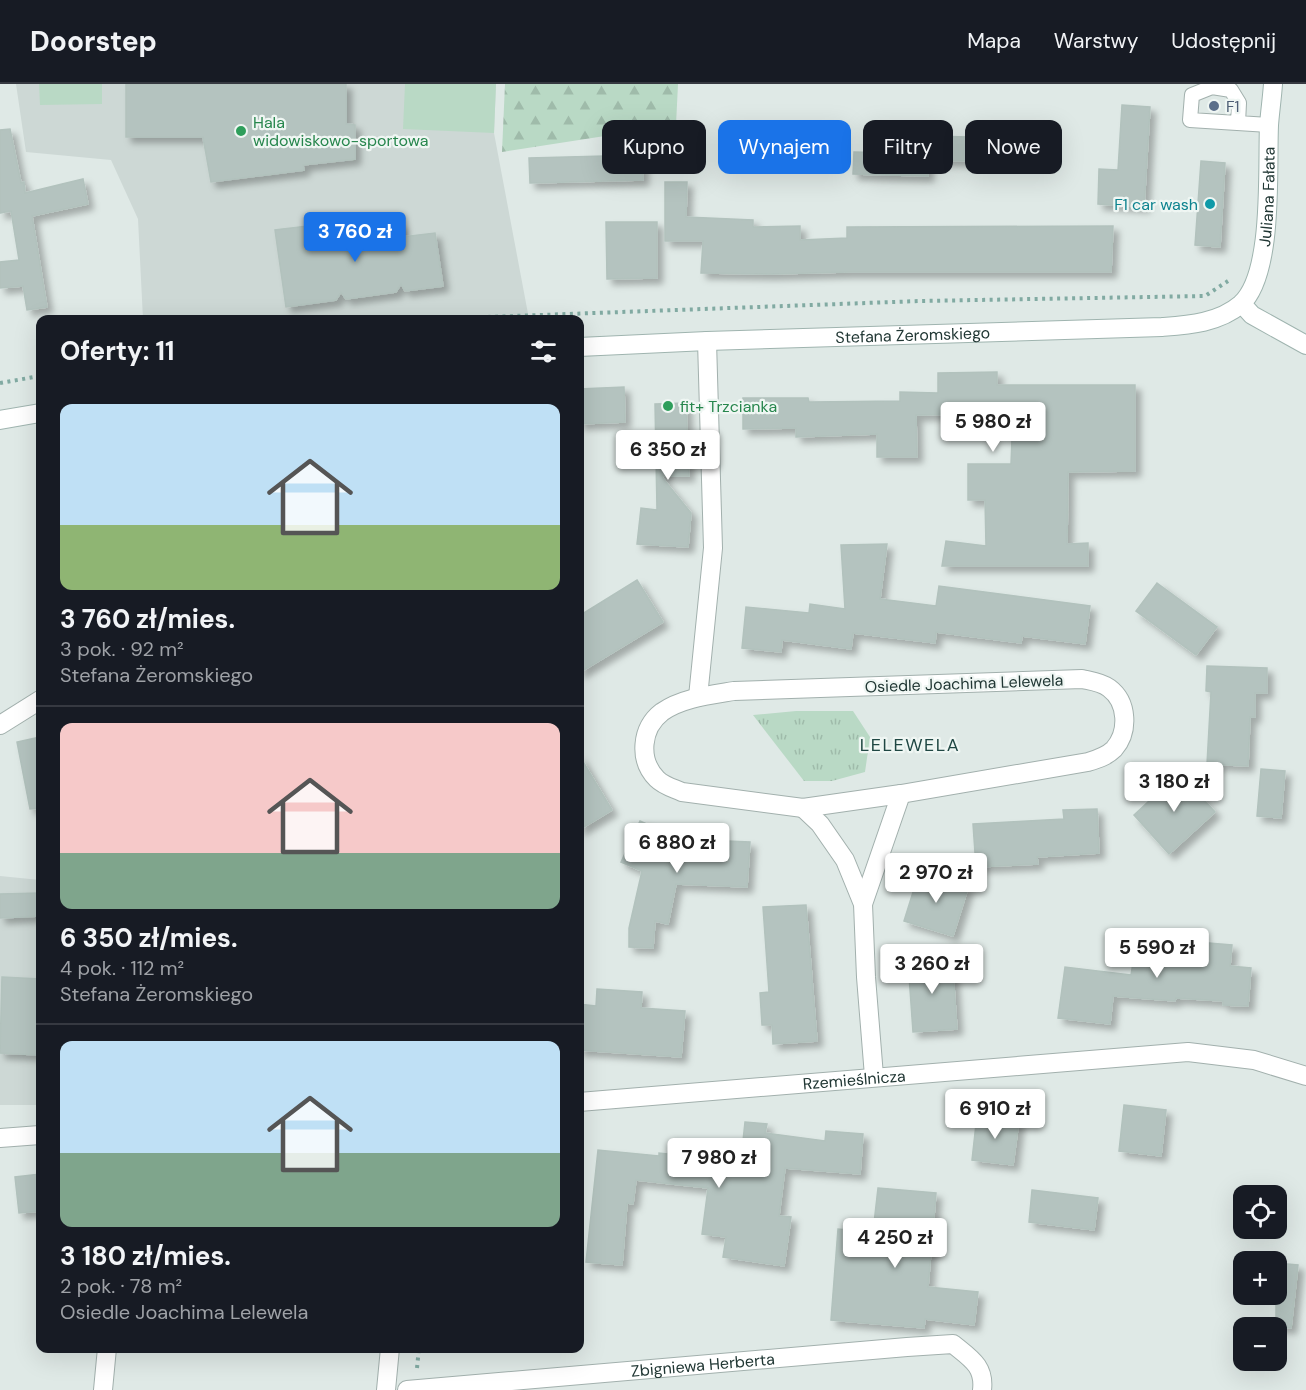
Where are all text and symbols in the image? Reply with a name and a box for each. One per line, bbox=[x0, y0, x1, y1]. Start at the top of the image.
text: Doorstep bbox=[30, 23, 157, 60]
text: Mapa bbox=[967, 27, 1021, 55]
text: Warstwy bbox=[1054, 27, 1138, 55]
text: Udostępnij bbox=[1171, 27, 1276, 55]
place label: F1 bbox=[1226, 96, 1240, 117]
marker: F1 bbox=[1207, 99, 1221, 113]
place label: Hala widowiskowo-sportowa bbox=[253, 112, 428, 151]
chip: Kupno bbox=[602, 120, 706, 174]
chip: Wynajem bbox=[718, 120, 851, 174]
chip: Filtry bbox=[863, 120, 953, 174]
chip: Nowe bbox=[965, 120, 1062, 174]
marker: Hala widowiskowo-sportowa bbox=[234, 124, 248, 138]
street label: Juliana Fałata bbox=[1254, 147, 1280, 248]
place label: F1 car wash bbox=[1114, 194, 1198, 215]
marker: F1 car wash bbox=[1203, 197, 1217, 211]
pin: 3 760 zł bbox=[293, 212, 417, 263]
text: 3 760 zł bbox=[318, 218, 392, 244]
street label: Stefana Żeromskiego bbox=[835, 322, 990, 348]
text: Oferty: 11 bbox=[60, 334, 174, 368]
icon: filters bbox=[527, 335, 560, 368]
place label: fit+ Trzcianka bbox=[680, 396, 777, 417]
marker: fit+ Trzcianka bbox=[661, 399, 675, 413]
pin: 5 980 zł bbox=[931, 402, 1055, 453]
text: 5 980 zł bbox=[955, 408, 1031, 434]
pin: 6 350 zł bbox=[606, 430, 730, 481]
text: 6 350 zł bbox=[630, 436, 706, 462]
icon: home bbox=[256, 443, 364, 551]
text: 3 760 zł/mies. bbox=[60, 602, 235, 636]
text: 3 pok. · 92 m² bbox=[60, 636, 184, 662]
text: Stefana Żeromskiego bbox=[60, 662, 253, 688]
street label: Osiedle Joachima Lelewela bbox=[864, 670, 1064, 697]
district label: LELEWELA bbox=[860, 733, 960, 757]
icon: home bbox=[256, 762, 364, 870]
pin: 3 180 zł bbox=[1112, 762, 1236, 813]
text: 3 180 zł bbox=[1138, 768, 1210, 794]
pin: 6 880 zł bbox=[615, 823, 739, 874]
text: 6 880 zł bbox=[638, 829, 716, 855]
pin: 2 970 zł bbox=[874, 853, 998, 904]
text: 2 970 zł bbox=[899, 859, 973, 885]
text: 6 350 zł/mies. bbox=[60, 921, 238, 955]
pin: 5 590 zł bbox=[1095, 928, 1219, 979]
text: 5 590 zł bbox=[1119, 934, 1195, 960]
pin: 3 260 zł bbox=[870, 944, 994, 995]
text: 3 260 zł bbox=[894, 950, 970, 976]
text: 4 pok. · 112 m² bbox=[60, 955, 184, 981]
text: Stefana Żeromskiego bbox=[60, 981, 253, 1007]
street label: Rzemieślnicza bbox=[802, 1065, 906, 1095]
icon: home bbox=[256, 1080, 364, 1188]
pin: 6 910 zł bbox=[933, 1089, 1057, 1140]
text: 6 910 zł bbox=[959, 1095, 1031, 1121]
pin: 7 980 zł bbox=[657, 1138, 781, 1189]
text: 7 980 zł bbox=[681, 1144, 757, 1170]
map controls bbox=[1233, 1185, 1287, 1371]
button: locate bbox=[1233, 1185, 1287, 1239]
pin: 4 250 zł bbox=[833, 1218, 957, 1269]
text: 4 250 zł bbox=[857, 1224, 933, 1250]
text: 3 180 zł/mies. bbox=[60, 1239, 231, 1273]
button: + bbox=[1233, 1251, 1287, 1305]
text: 2 pok. · 78 m² bbox=[60, 1273, 182, 1299]
text: Osiedle Joachima Lelewela bbox=[60, 1299, 308, 1325]
button: − bbox=[1233, 1317, 1287, 1371]
street label: Zbigniewa Herberta bbox=[630, 1348, 776, 1382]

